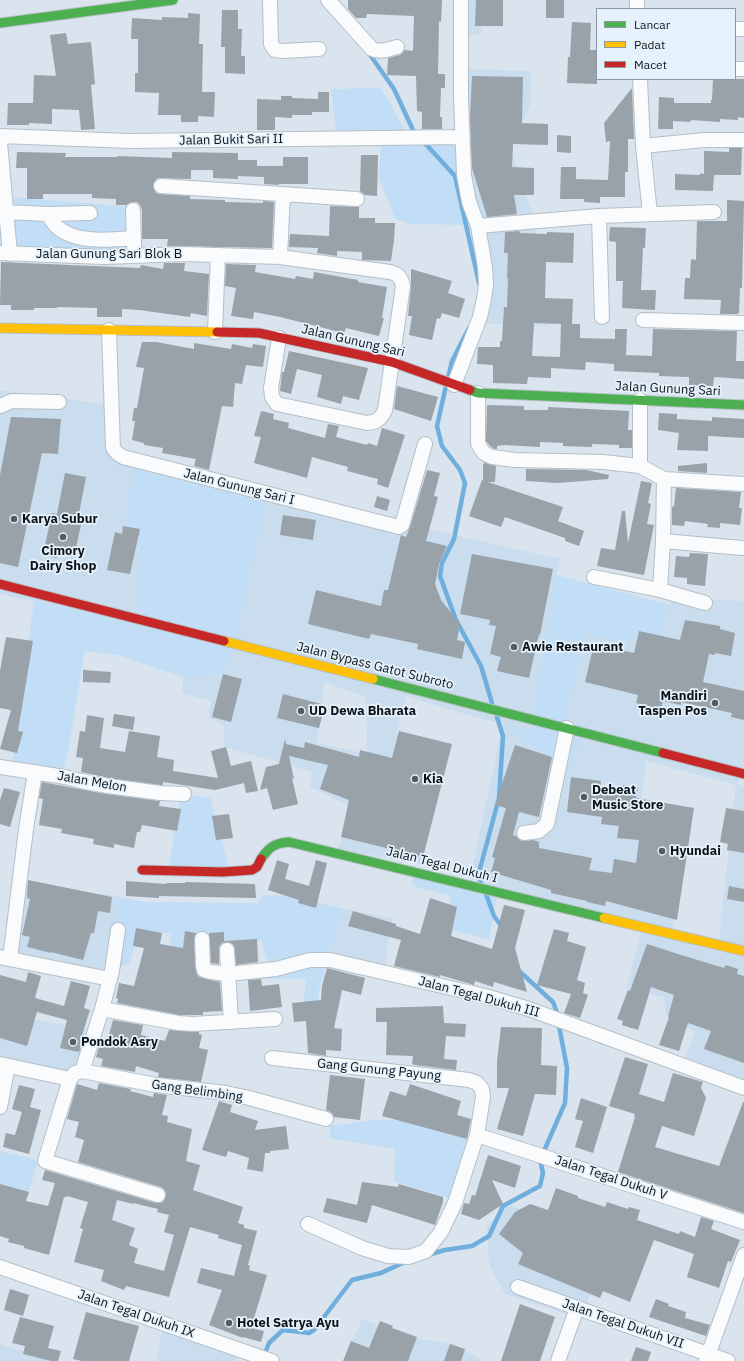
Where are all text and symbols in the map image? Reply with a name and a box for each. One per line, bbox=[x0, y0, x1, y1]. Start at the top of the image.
legend bbox=[596, 8, 736, 80]
text: Lancar bbox=[634, 17, 670, 32]
text: Padat bbox=[634, 37, 665, 52]
text: Macet bbox=[634, 57, 667, 72]
street label: Jalan Bukit Sari II bbox=[179, 131, 283, 149]
street label: Jalan Gunung Sari Blok B bbox=[36, 246, 182, 262]
street label: Jalan Gunung Sari bbox=[300, 322, 406, 360]
street label: Jalan Gunung Sari bbox=[615, 378, 721, 400]
street label: Jalan Gunung Sari I bbox=[182, 466, 296, 508]
place label: Karya Subur bbox=[22, 511, 98, 527]
marker: Karya Subur bbox=[9, 514, 19, 524]
marker: Cimory Dairy Shop bbox=[58, 532, 68, 542]
place label: Cimory Dairy Shop bbox=[30, 543, 96, 574]
street label: Jalan Bypass Gatot Subroto bbox=[295, 639, 455, 693]
place label: Awie Restaurant bbox=[522, 639, 623, 655]
marker: Awie Restaurant bbox=[509, 642, 519, 652]
place label: Mandiri Taspen Pos bbox=[638, 688, 707, 719]
marker: Mandiri Taspen Pos bbox=[710, 698, 720, 708]
place label: UD Dewa Bharata bbox=[309, 703, 416, 719]
marker: UD Dewa Bharata bbox=[296, 706, 306, 716]
street label: Jalan Melon bbox=[56, 768, 128, 796]
place label: Kia bbox=[423, 771, 443, 787]
marker: Kia bbox=[410, 774, 420, 784]
place label: Debeat Music Store bbox=[592, 782, 663, 813]
marker: Debeat Music Store bbox=[579, 792, 589, 802]
place label: Hyundai bbox=[670, 843, 721, 859]
street label: Jalan Tegal Dukuh I bbox=[385, 844, 499, 886]
marker: Hyundai bbox=[657, 846, 667, 856]
street label: Jalan Tegal Dukuh III bbox=[417, 973, 541, 1021]
place label: Pondok Asry bbox=[81, 1034, 158, 1050]
marker: Pondok Asry bbox=[68, 1037, 78, 1047]
street label: Gang Gunung Payung bbox=[316, 1056, 442, 1084]
street label: Gang Belimbing bbox=[150, 1077, 244, 1105]
street label: Jalan Tegal Dukuh V bbox=[553, 1152, 669, 1204]
street label: Jalan Tegal Dukuh IX bbox=[76, 1287, 196, 1341]
street label: Jalan Tegal Dukuh VII bbox=[560, 1296, 686, 1352]
place label: Hotel Satrya Ayu bbox=[237, 1315, 339, 1331]
marker: Hotel Satrya Ayu bbox=[224, 1318, 234, 1328]

